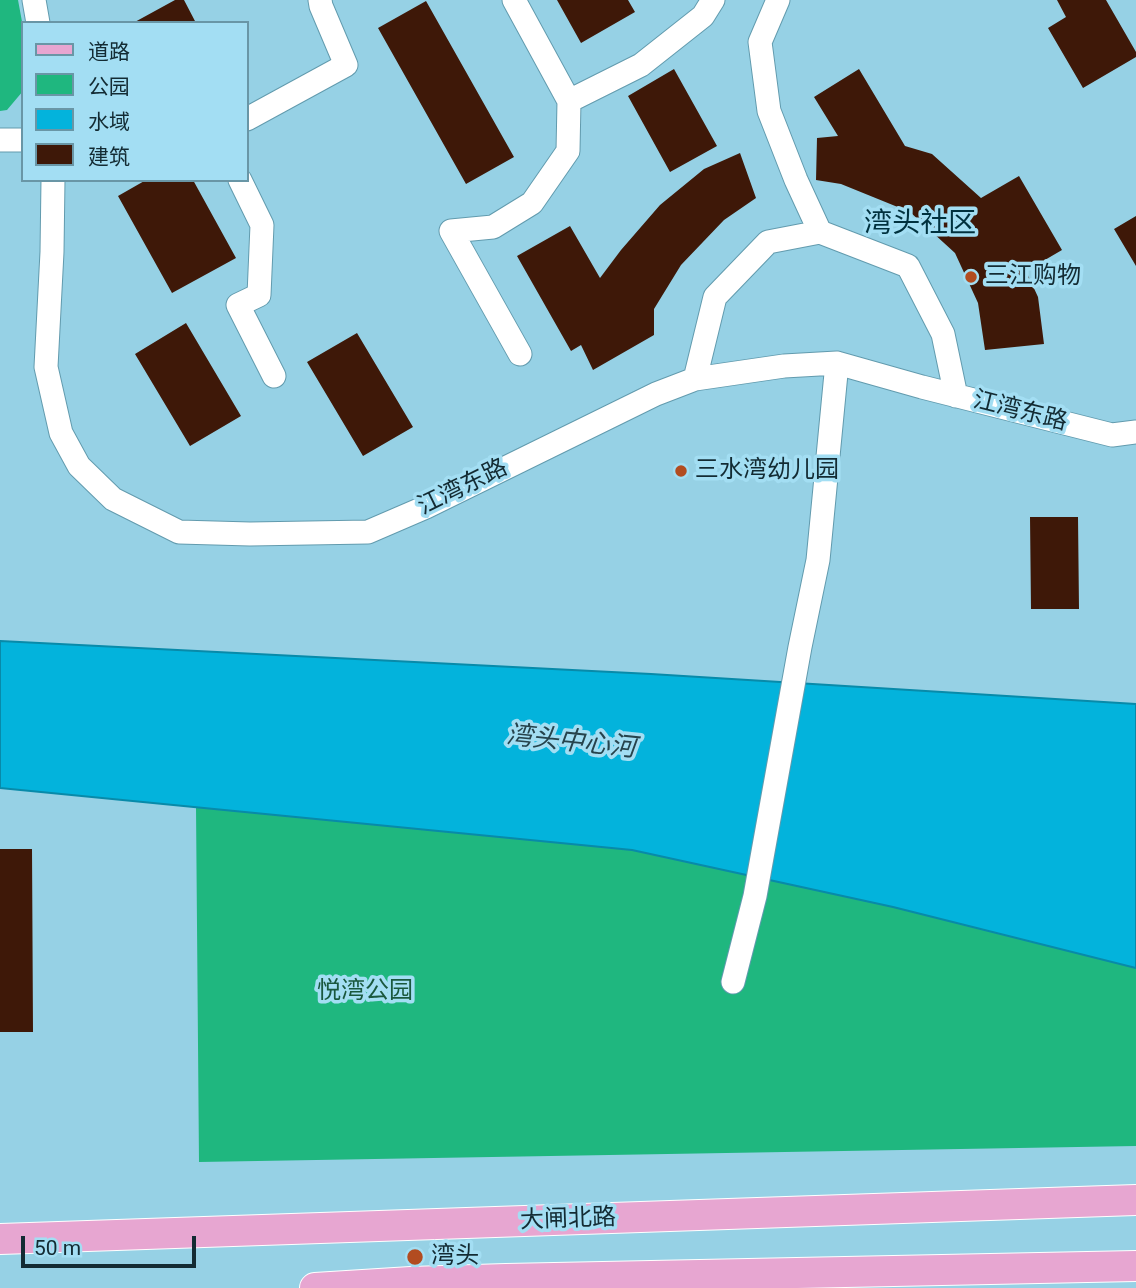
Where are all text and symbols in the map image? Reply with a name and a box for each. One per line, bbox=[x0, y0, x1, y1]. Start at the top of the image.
legend bbox=[21, 21, 248, 182]
text: 道路 bbox=[88, 40, 130, 64]
text: 公园 bbox=[88, 75, 130, 99]
text: 水域 bbox=[88, 110, 130, 134]
text: 建筑 bbox=[88, 145, 130, 169]
district label: 湾头社区 bbox=[864, 208, 976, 242]
place label: 三江购物 bbox=[985, 263, 1081, 291]
marker: 三江购物 bbox=[963, 269, 979, 285]
street label: 江湾东路 bbox=[970, 386, 1070, 438]
street label: 江湾东路 bbox=[414, 454, 512, 522]
place label: 三水湾幼儿园 bbox=[695, 457, 839, 485]
marker: 三水湾幼儿园 bbox=[673, 463, 689, 479]
water label: 湾头中心河 bbox=[505, 721, 637, 765]
park label: 悦湾公园 bbox=[317, 978, 413, 1006]
street label: 大闸北路 bbox=[520, 1204, 616, 1236]
scale bar bbox=[24, 1222, 200, 1266]
text: 50 m bbox=[34, 1236, 81, 1260]
place label: 湾头 bbox=[431, 1243, 479, 1271]
marker: 湾头 bbox=[405, 1247, 425, 1267]

